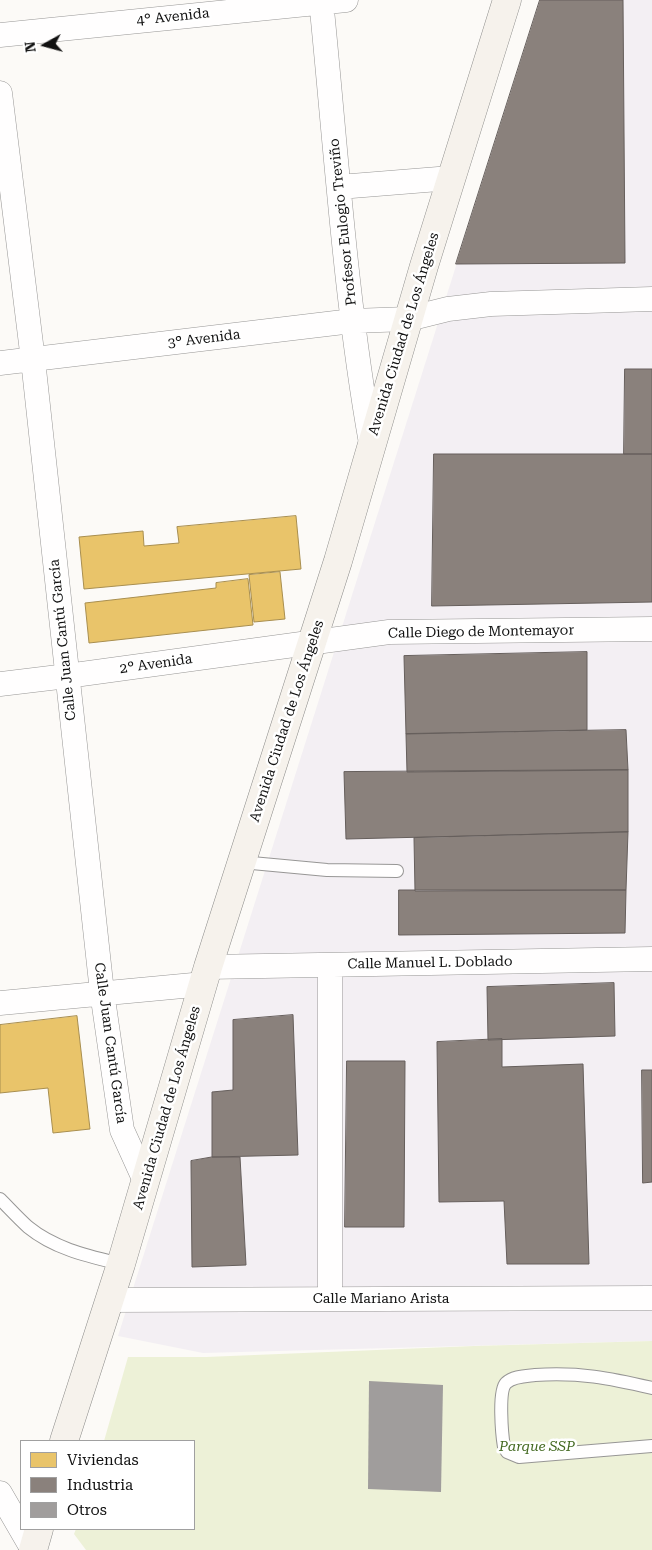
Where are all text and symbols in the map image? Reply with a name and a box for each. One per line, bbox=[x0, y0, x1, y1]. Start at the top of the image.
street label: 4° Avenida bbox=[136, 5, 210, 29]
north arrow bbox=[20, 20, 70, 70]
text: N bbox=[22, 41, 39, 53]
street label: Profesor Eulogio Treviño bbox=[326, 137, 360, 307]
street label: Avenida Ciudad de Los Ángeles bbox=[365, 231, 443, 437]
street label: 3° Avenida bbox=[167, 326, 241, 352]
street label: Calle Juan Cantú García bbox=[46, 558, 80, 722]
street label: Avenida Ciudad de Los Ángeles bbox=[246, 618, 328, 824]
street label: Calle Diego de Montemayor bbox=[388, 622, 574, 642]
street label: 2° Avenida bbox=[119, 651, 193, 677]
street label: Calle Manuel L. Doblado bbox=[347, 953, 513, 973]
street label: Calle Juan Cantú García bbox=[90, 961, 130, 1125]
street label: Avenida Ciudad de Los Ángeles bbox=[130, 1004, 204, 1212]
street label: Calle Mariano Arista bbox=[313, 1291, 449, 1307]
park label: Parque SSP bbox=[499, 1439, 575, 1455]
legend bbox=[20, 1440, 195, 1530]
text: Viviendas bbox=[67, 1451, 139, 1469]
text: Industria bbox=[67, 1476, 133, 1494]
text: Otros bbox=[67, 1501, 107, 1519]

